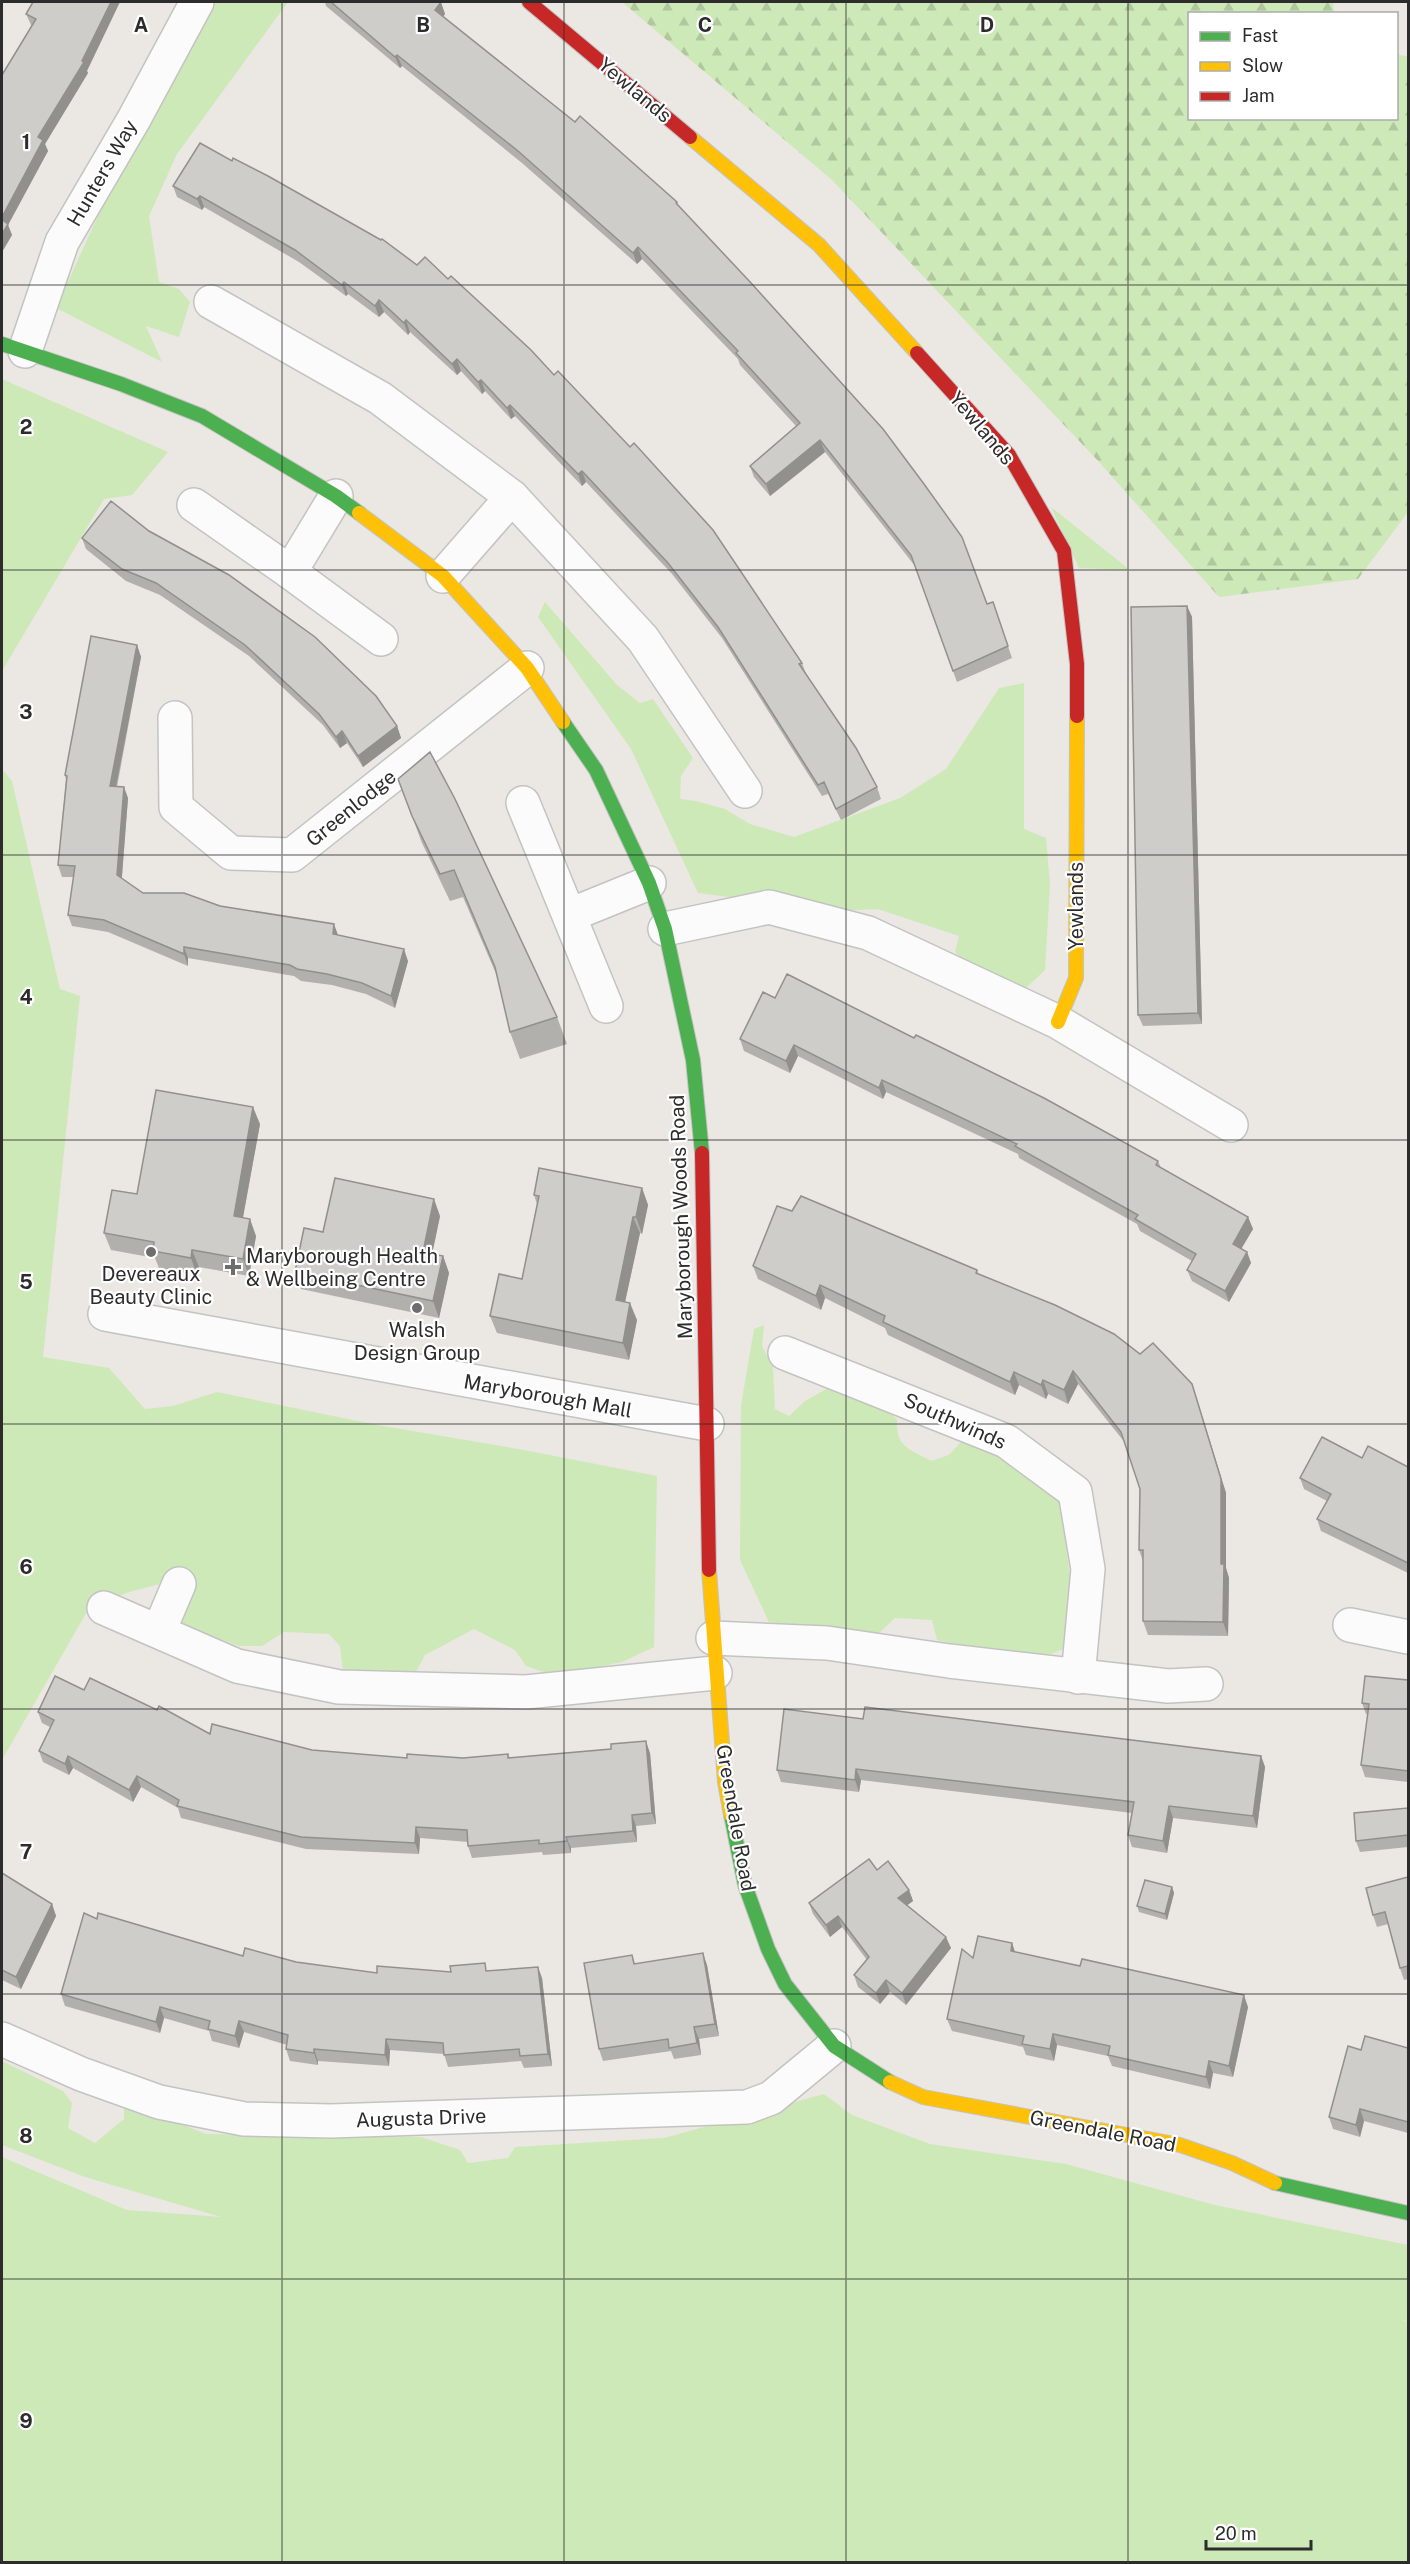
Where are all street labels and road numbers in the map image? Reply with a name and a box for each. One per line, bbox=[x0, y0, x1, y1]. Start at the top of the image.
street label: Yewlands bbox=[593, 52, 677, 128]
street label: Hunters Way bbox=[62, 115, 142, 230]
street label: Yewlands bbox=[944, 386, 1020, 470]
street label: Greenlodge bbox=[301, 764, 401, 852]
street label: Yewlands bbox=[1064, 862, 1088, 950]
street label: Maryborough Woods Road bbox=[665, 1094, 697, 1340]
street label: Maryborough Mall bbox=[462, 1369, 634, 1423]
street label: Southwinds bbox=[900, 1388, 1010, 1454]
street label: Greendale Road bbox=[711, 1743, 761, 1893]
street label: Augusta Drive bbox=[355, 2104, 487, 2132]
street label: Greendale Road bbox=[1028, 2105, 1178, 2157]

